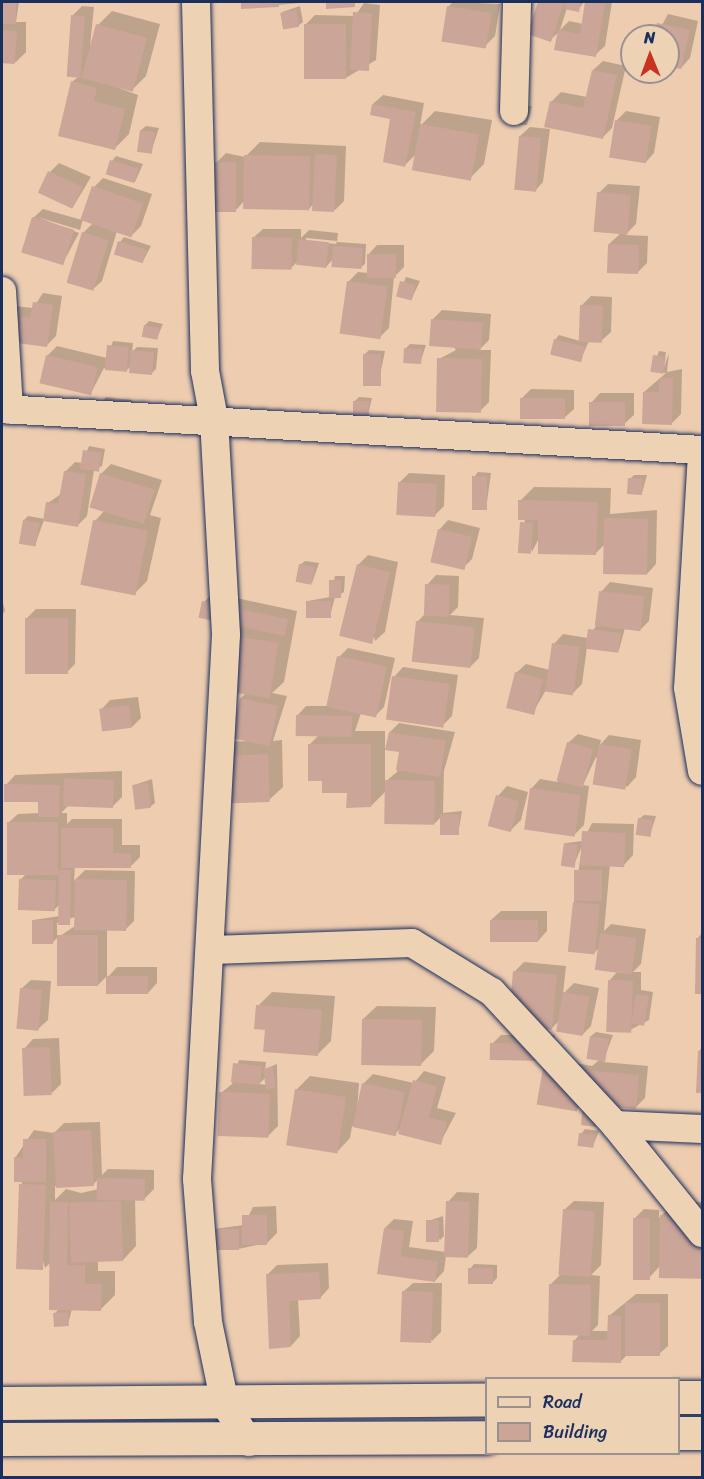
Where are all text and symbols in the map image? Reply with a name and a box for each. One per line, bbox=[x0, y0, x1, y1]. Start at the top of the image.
text: N bbox=[644, 23, 656, 52]
north arrow bbox=[620, 24, 680, 84]
legend bbox=[485, 1377, 680, 1455]
text: Road bbox=[543, 1386, 582, 1418]
text: Building bbox=[543, 1416, 607, 1448]

